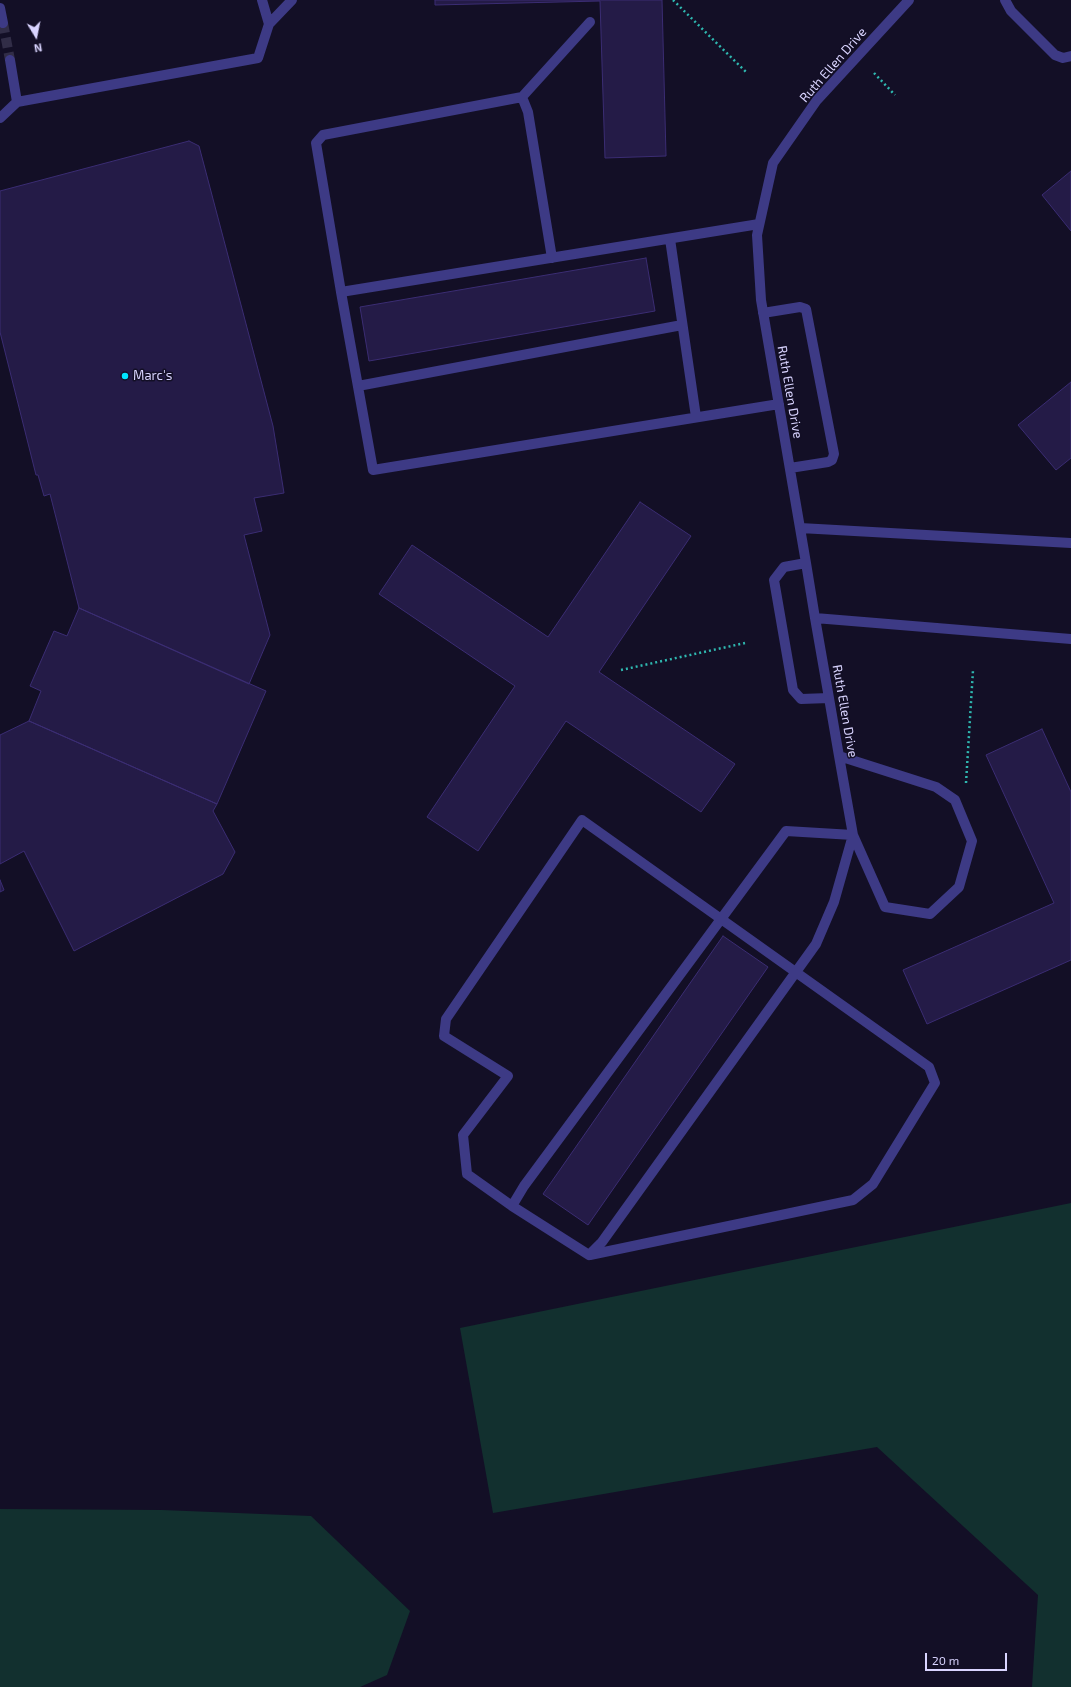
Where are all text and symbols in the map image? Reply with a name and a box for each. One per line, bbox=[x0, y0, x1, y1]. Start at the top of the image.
north arrow bbox=[16, 16, 56, 56]
street label: Ruth Ellen Drive bbox=[796, 24, 870, 106]
text: N bbox=[33, 41, 43, 55]
street label: Ruth Ellen Drive bbox=[774, 344, 806, 440]
place label: Marc's bbox=[133, 368, 172, 384]
marker: Marc's bbox=[120, 371, 130, 381]
street label: Ruth Ellen Drive bbox=[829, 663, 861, 759]
scale bar bbox=[927, 1645, 1009, 1671]
text: 20 m bbox=[932, 1653, 959, 1667]

